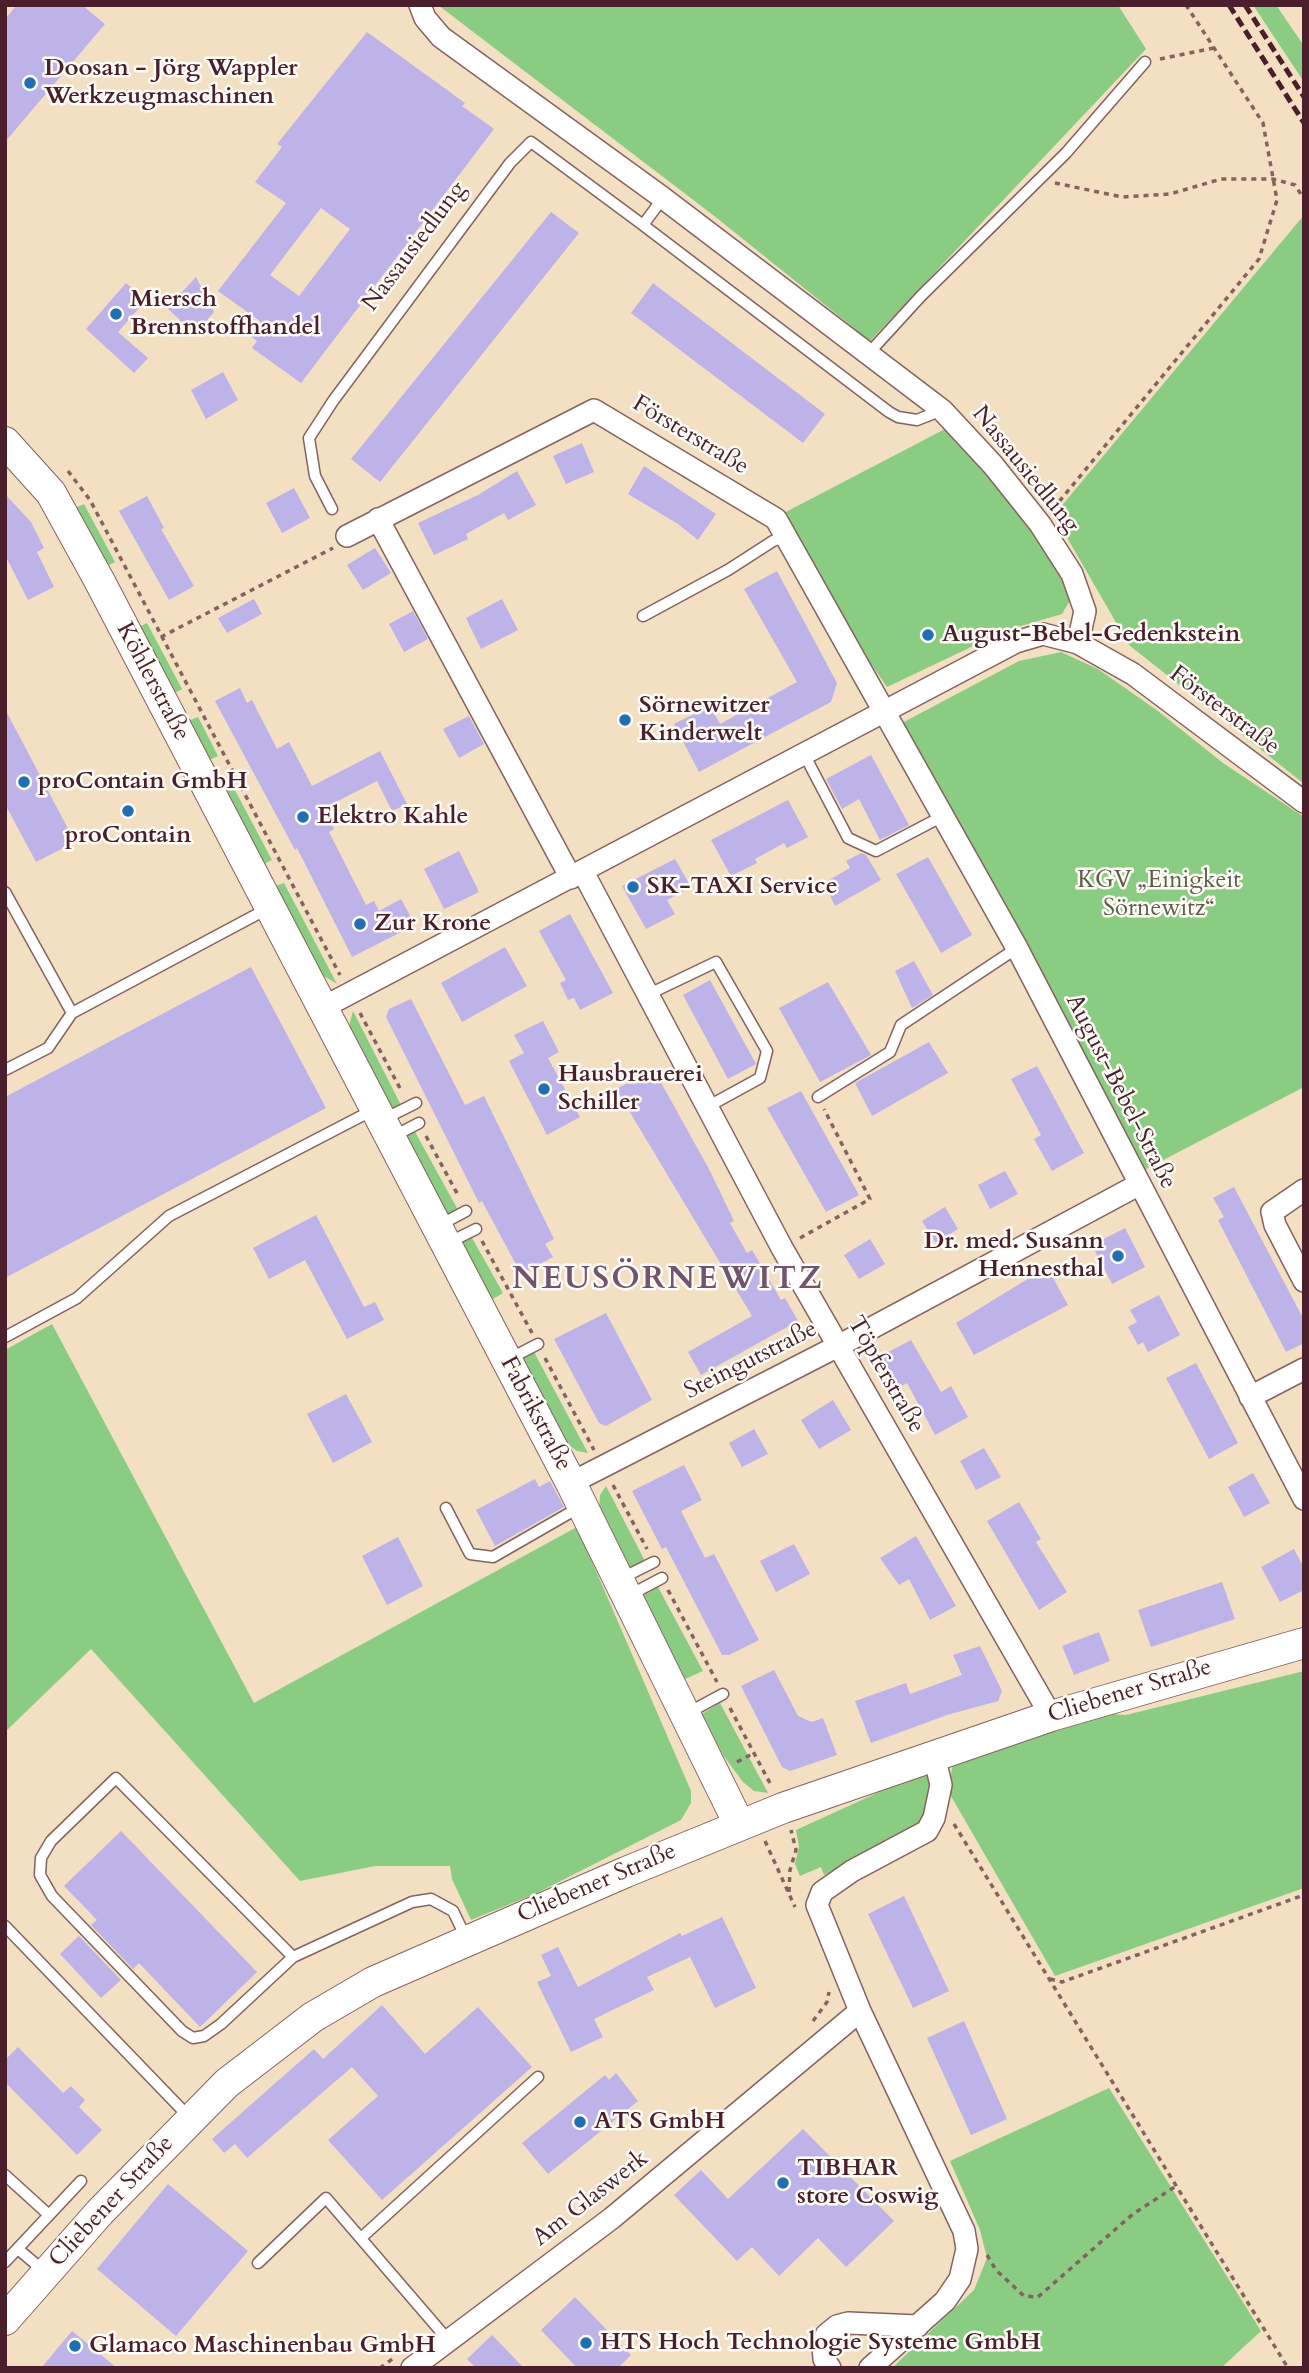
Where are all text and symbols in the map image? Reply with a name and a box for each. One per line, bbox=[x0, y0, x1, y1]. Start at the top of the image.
place label: Doosan - Jörg Wappler Werkzeugmaschinen bbox=[44, 55, 298, 111]
marker: Doosan - Jörg Wappler Werkzeugmaschinen bbox=[22, 75, 38, 91]
street label: Nassausiedlung bbox=[357, 176, 473, 318]
place label: Miersch Brennstoffhandel bbox=[130, 286, 320, 342]
marker: Miersch Brennstoffhandel bbox=[108, 306, 124, 322]
street label: Försterstraße bbox=[627, 390, 753, 482]
street label: Nassausiedlung bbox=[965, 401, 1085, 539]
street label: Köhlerstraße bbox=[109, 618, 195, 746]
place label: August-Bebel-Gedenkstein bbox=[942, 621, 1240, 649]
marker: August-Bebel-Gedenkstein bbox=[920, 627, 936, 643]
street label: Försterstraße bbox=[1163, 660, 1285, 762]
place label: Sörnewitzer Kinderwelt bbox=[639, 692, 770, 748]
marker: Sörnewitzer Kinderwelt bbox=[617, 712, 633, 728]
place label: proContain GmbH bbox=[38, 768, 248, 796]
marker: proContain GmbH bbox=[16, 774, 32, 790]
marker: proContain bbox=[120, 803, 136, 819]
place label: Elektro Kahle bbox=[317, 803, 468, 831]
marker: Elektro Kahle bbox=[295, 809, 311, 825]
place label: proContain bbox=[65, 822, 191, 850]
park label: KGV „Einigkeit Sörnewitz“ bbox=[1077, 867, 1241, 923]
place label: SK-TAXI Service bbox=[647, 873, 838, 901]
marker: SK-TAXI Service bbox=[625, 879, 641, 895]
place label: Zur Krone bbox=[374, 910, 491, 938]
marker: Zur Krone bbox=[352, 916, 368, 932]
street label: August-Bebel-Straße bbox=[1058, 990, 1182, 1194]
place label: Hausbrauerei Schiller bbox=[558, 1061, 703, 1117]
marker: Hausbrauerei Schiller bbox=[536, 1081, 552, 1097]
place label: Dr. med. Susann Hennesthal bbox=[924, 1228, 1104, 1284]
marker: Dr. med. Susann Hennesthal bbox=[1110, 1248, 1126, 1264]
district label: NEUSÖRNEWITZ bbox=[513, 1262, 823, 1300]
street label: Töpferstraße bbox=[840, 1311, 930, 1439]
street label: Steingutstraße bbox=[680, 1315, 822, 1407]
street label: Fabrikstraße bbox=[493, 1352, 577, 1476]
street label: Cliebener Straße bbox=[1045, 1653, 1215, 1731]
street label: Cliebener Straße bbox=[513, 1838, 681, 1930]
place label: ATS GmbH bbox=[594, 2108, 725, 2136]
marker: ATS GmbH bbox=[572, 2114, 588, 2130]
street label: Cliebener Straße bbox=[44, 2130, 180, 2274]
street label: Am Glaswerk bbox=[527, 2145, 655, 2253]
place label: TIBHAR store Coswig bbox=[797, 2155, 938, 2211]
marker: TIBHAR store Coswig bbox=[775, 2175, 791, 2191]
place label: HTS Hoch Technologie Systeme GmbH bbox=[600, 2329, 1041, 2357]
place label: Glamaco Maschinenbau GmbH bbox=[89, 2332, 436, 2360]
marker: HTS Hoch Technologie Systeme GmbH bbox=[578, 2335, 594, 2351]
marker: Glamaco Maschinenbau GmbH bbox=[67, 2338, 83, 2354]

